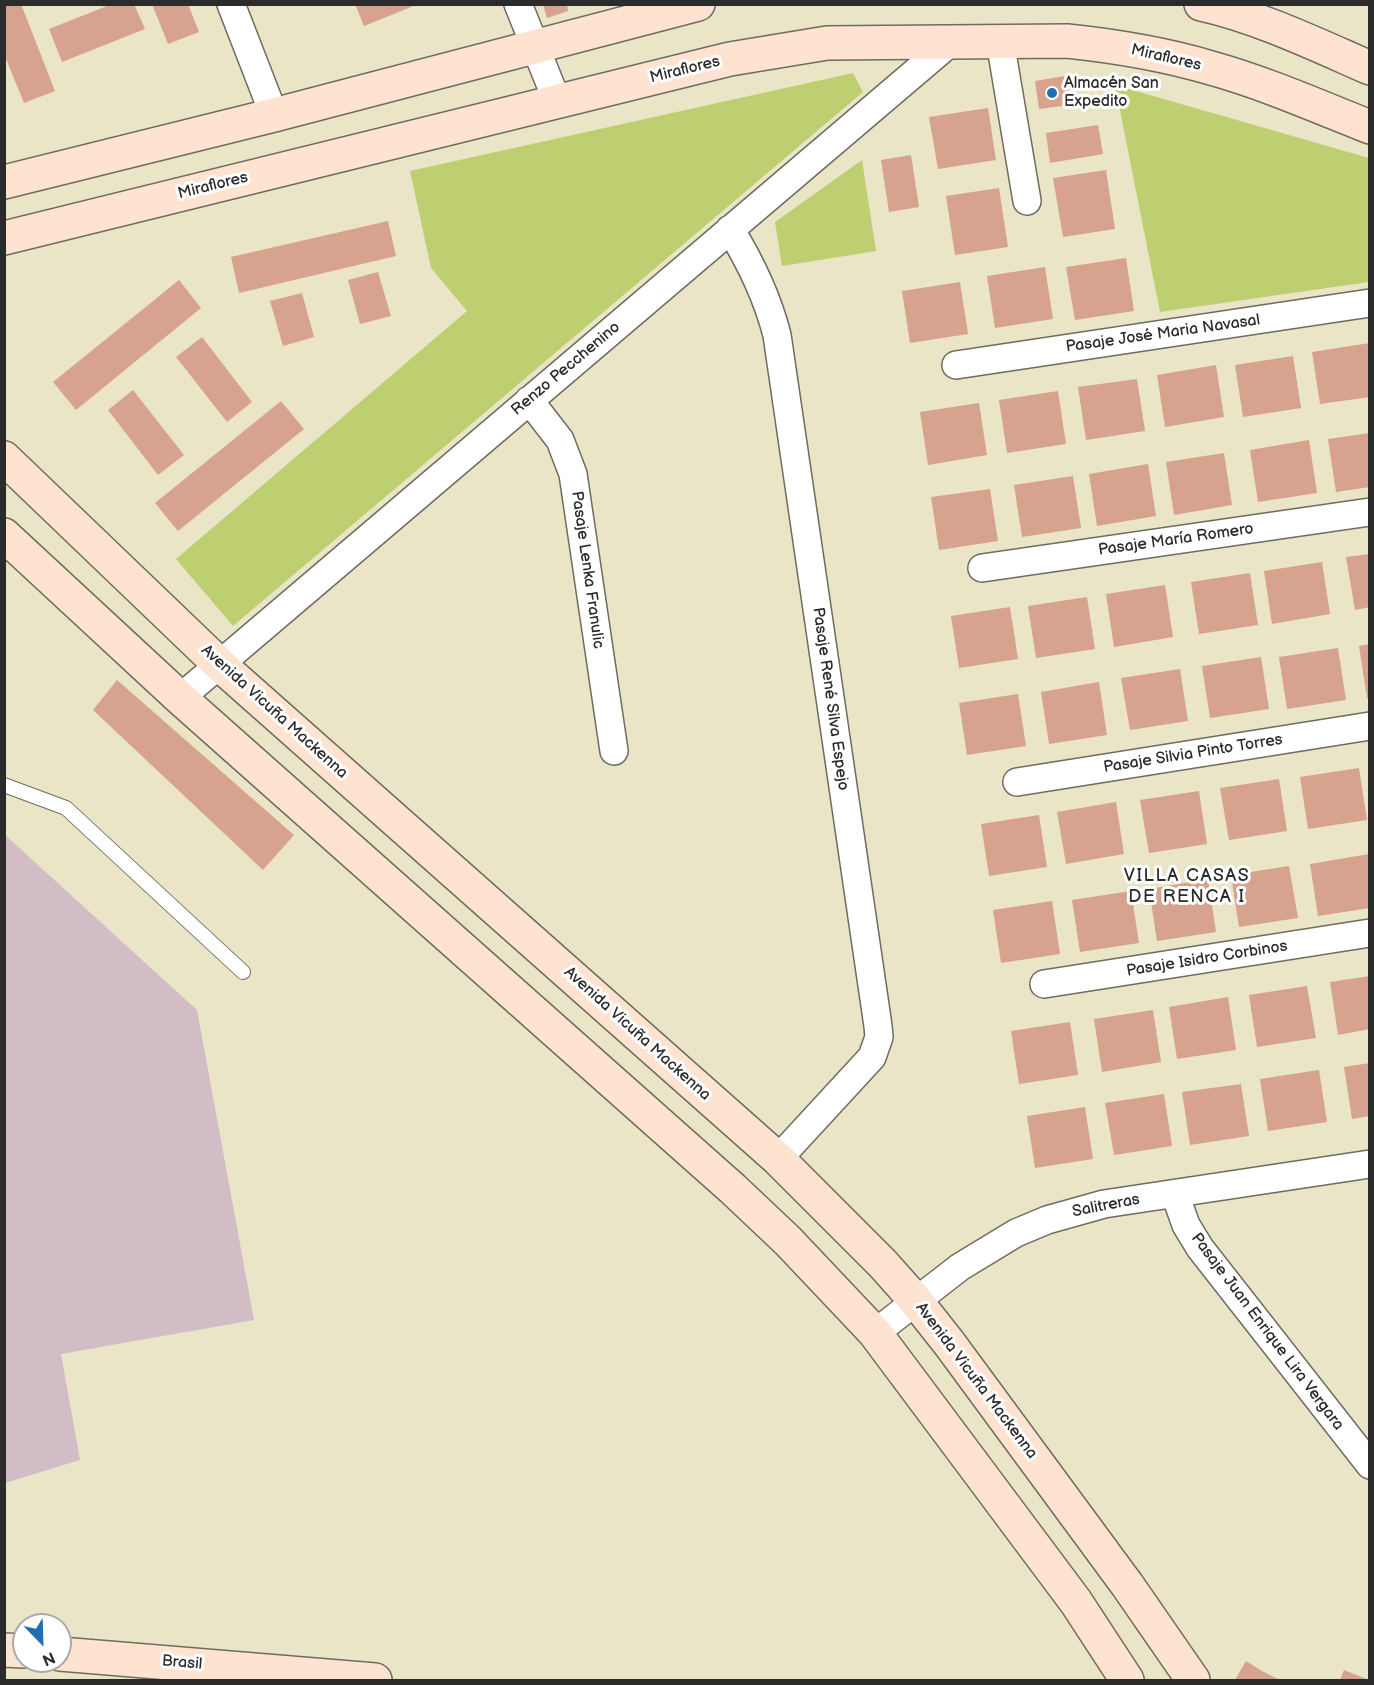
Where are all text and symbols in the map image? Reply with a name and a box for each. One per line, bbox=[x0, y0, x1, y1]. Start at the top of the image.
street label: Miraflores bbox=[1129, 41, 1203, 75]
street label: Miraflores bbox=[648, 52, 722, 88]
place label: Almacén San Expedito bbox=[1064, 74, 1159, 112]
marker: Almacén San Expedito bbox=[1045, 86, 1059, 100]
street label: Miraflores bbox=[176, 168, 250, 204]
street label: Pasaje José Maria Navasal bbox=[1065, 311, 1261, 357]
street label: Renzo Pecchenino bbox=[508, 318, 624, 420]
street label: Pasaje Lenka Franulic bbox=[566, 490, 608, 650]
street label: Pasaje María Romero bbox=[1097, 520, 1255, 560]
street label: Pasaje René Silva Espejo bbox=[808, 606, 852, 792]
street label: Avenida Vicuña Mackenna bbox=[197, 641, 351, 783]
street label: Pasaje Silvia Pinto Torres bbox=[1102, 730, 1284, 778]
district label: VILLA CASAS DE RENCA I bbox=[1124, 865, 1250, 908]
street label: Pasaje Isidro Corbinos bbox=[1125, 937, 1289, 981]
street label: Avenida Vicuña Mackenna bbox=[560, 963, 714, 1105]
street label: Salitreras bbox=[1071, 1190, 1141, 1222]
street label: Pasaje Juan Enrique Lira Vergara bbox=[1186, 1230, 1348, 1434]
street label: Avenida Vicuña Mackenna bbox=[911, 1299, 1041, 1463]
north arrow bbox=[12, 1613, 72, 1673]
text: N bbox=[39, 1647, 58, 1669]
street label: Brasil bbox=[161, 1652, 203, 1674]

